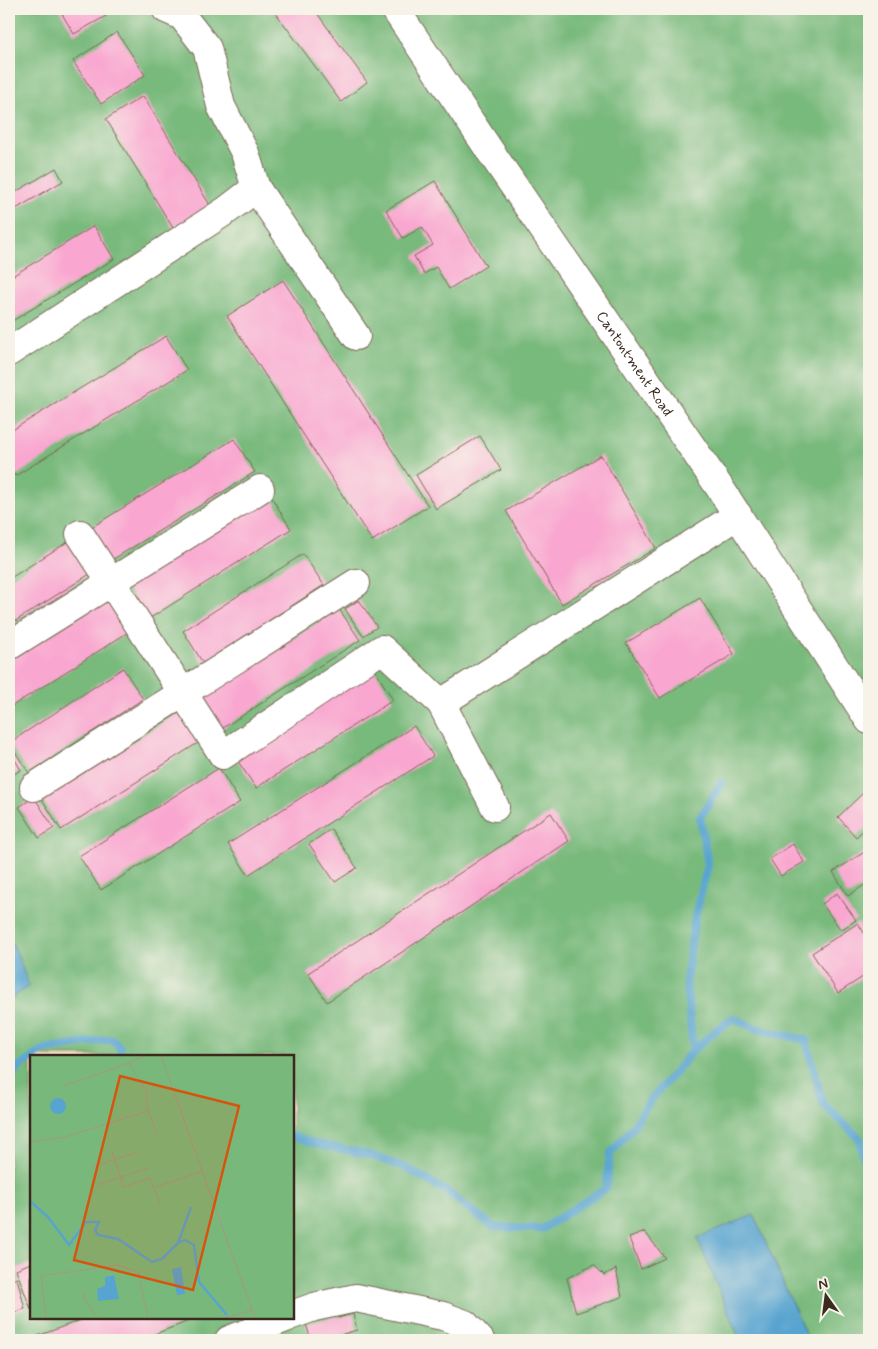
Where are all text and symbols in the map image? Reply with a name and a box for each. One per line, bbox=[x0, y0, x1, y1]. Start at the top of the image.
street label: Cantontment Road bbox=[591, 307, 677, 421]
inset map bbox=[30, 1055, 294, 1319]
north arrow bbox=[800, 1272, 850, 1322]
text: N bbox=[816, 1274, 830, 1294]

